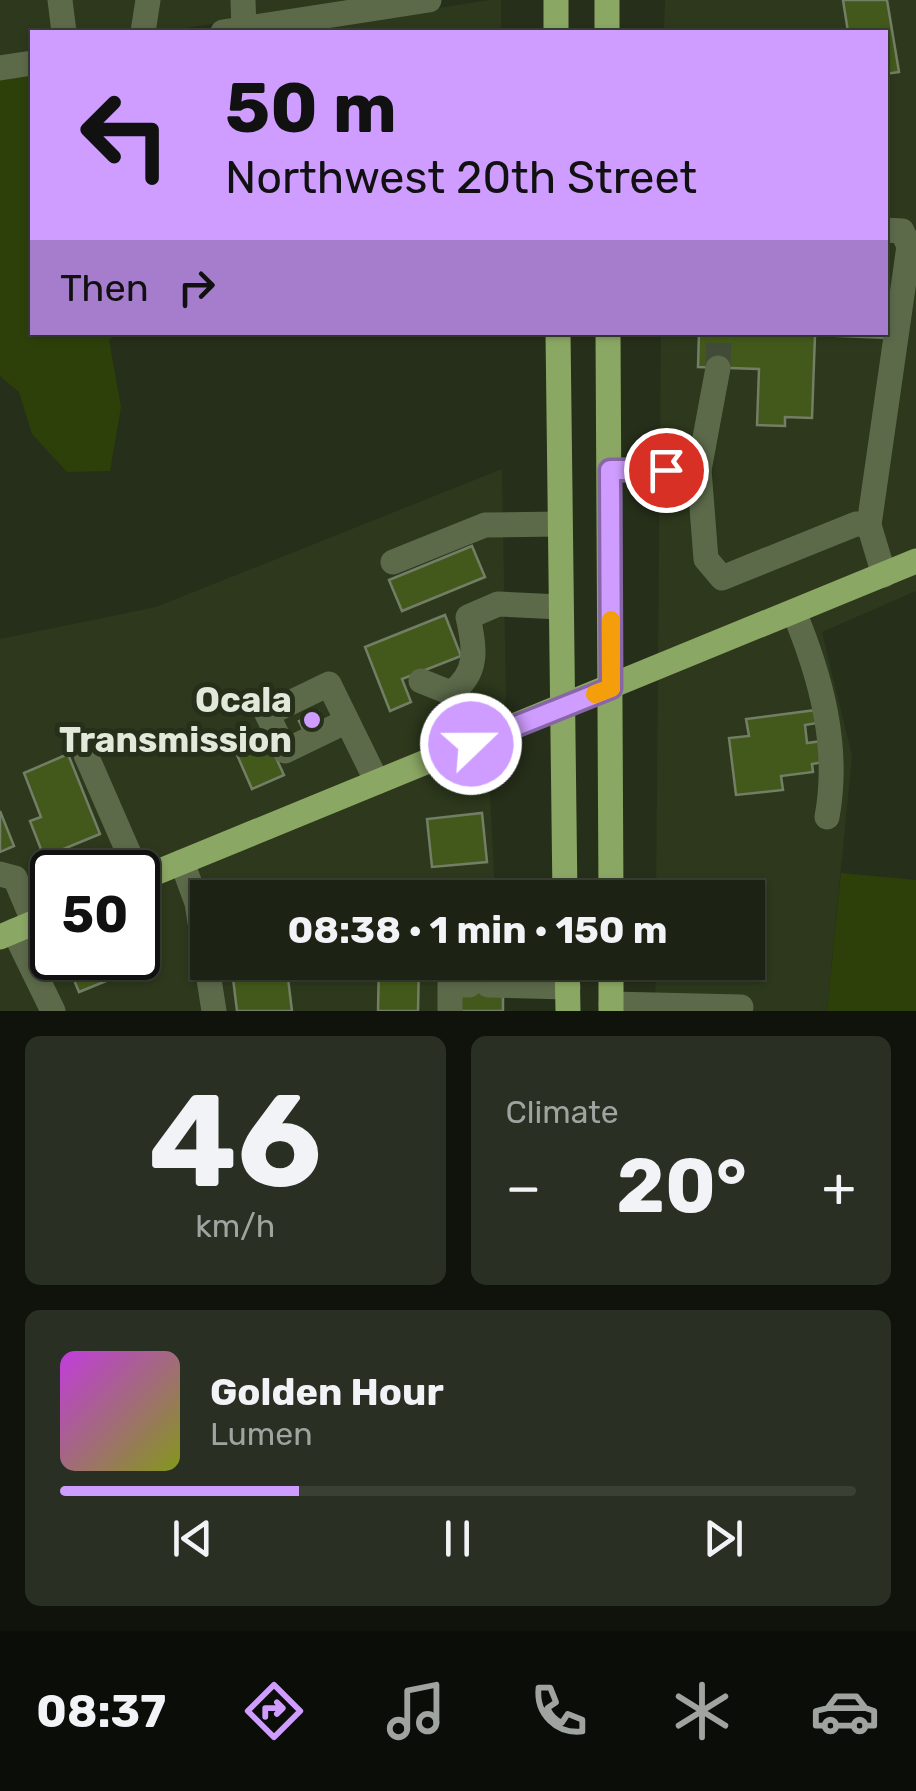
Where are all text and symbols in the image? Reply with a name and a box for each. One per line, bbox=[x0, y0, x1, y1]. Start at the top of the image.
text: 50 m bbox=[225, 67, 397, 150]
icon: left bbox=[60, 70, 190, 200]
text: Northwest 20th Street bbox=[225, 151, 697, 204]
icon: right bbox=[169, 260, 224, 315]
text: Then bbox=[60, 265, 149, 311]
pin bbox=[624, 428, 709, 513]
icon: arrive bbox=[639, 443, 694, 498]
place label: Ocala Transmission bbox=[59, 679, 292, 761]
position arrow bbox=[419, 692, 523, 796]
marker: Ocala Transmission bbox=[301, 709, 323, 731]
speed limit sign: 50 bbox=[30, 850, 160, 980]
text: 08:38 · 1 min · 150 m bbox=[287, 907, 668, 953]
text: 46 bbox=[149, 1064, 322, 1219]
text: Climate bbox=[506, 1093, 619, 1131]
text: 20° bbox=[616, 1142, 747, 1231]
text: − bbox=[506, 1155, 541, 1220]
text: + bbox=[822, 1155, 856, 1220]
text: km/h bbox=[195, 1207, 275, 1245]
text: Golden Hour bbox=[210, 1369, 444, 1415]
text: Lumen bbox=[210, 1415, 313, 1453]
icon: previous bbox=[165, 1511, 220, 1566]
icon: pause bbox=[430, 1511, 485, 1566]
icon: next bbox=[696, 1511, 751, 1566]
icon: directions bbox=[239, 1676, 309, 1746]
icon: music bbox=[381, 1676, 451, 1746]
icon: phone bbox=[524, 1676, 594, 1746]
icon: climate bbox=[667, 1676, 737, 1746]
icon: car bbox=[810, 1676, 880, 1746]
text: 08:37 bbox=[36, 1685, 166, 1738]

